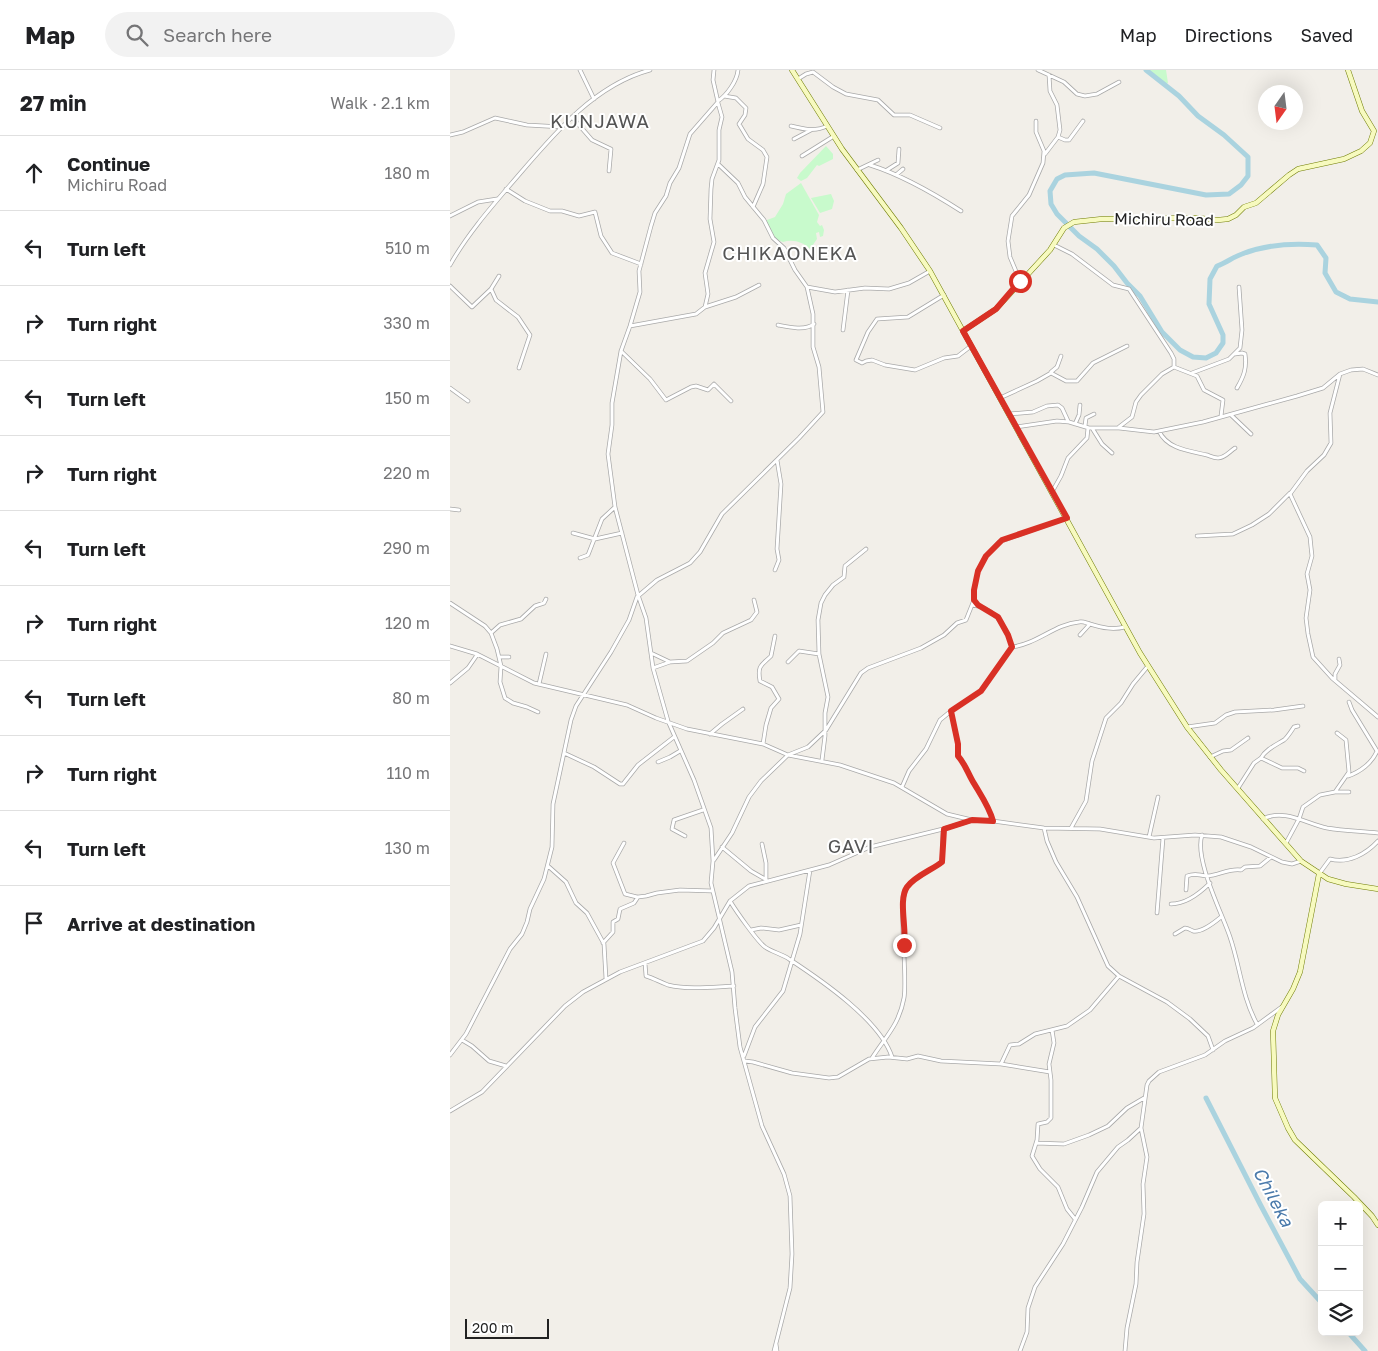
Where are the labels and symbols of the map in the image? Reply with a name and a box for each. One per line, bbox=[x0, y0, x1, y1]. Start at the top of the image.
north arrow bbox=[1258, 85, 1303, 130]
district label: KUNJAWA bbox=[550, 109, 650, 132]
street label: Michiru Road bbox=[1114, 208, 1214, 230]
district label: CHIKAONEKA bbox=[722, 241, 858, 264]
route start bbox=[1009, 270, 1032, 293]
district label: GAVI bbox=[828, 834, 874, 857]
route end bbox=[893, 934, 916, 957]
water label: Chileka bbox=[1249, 1163, 1299, 1231]
scale bar bbox=[465, 1316, 549, 1339]

